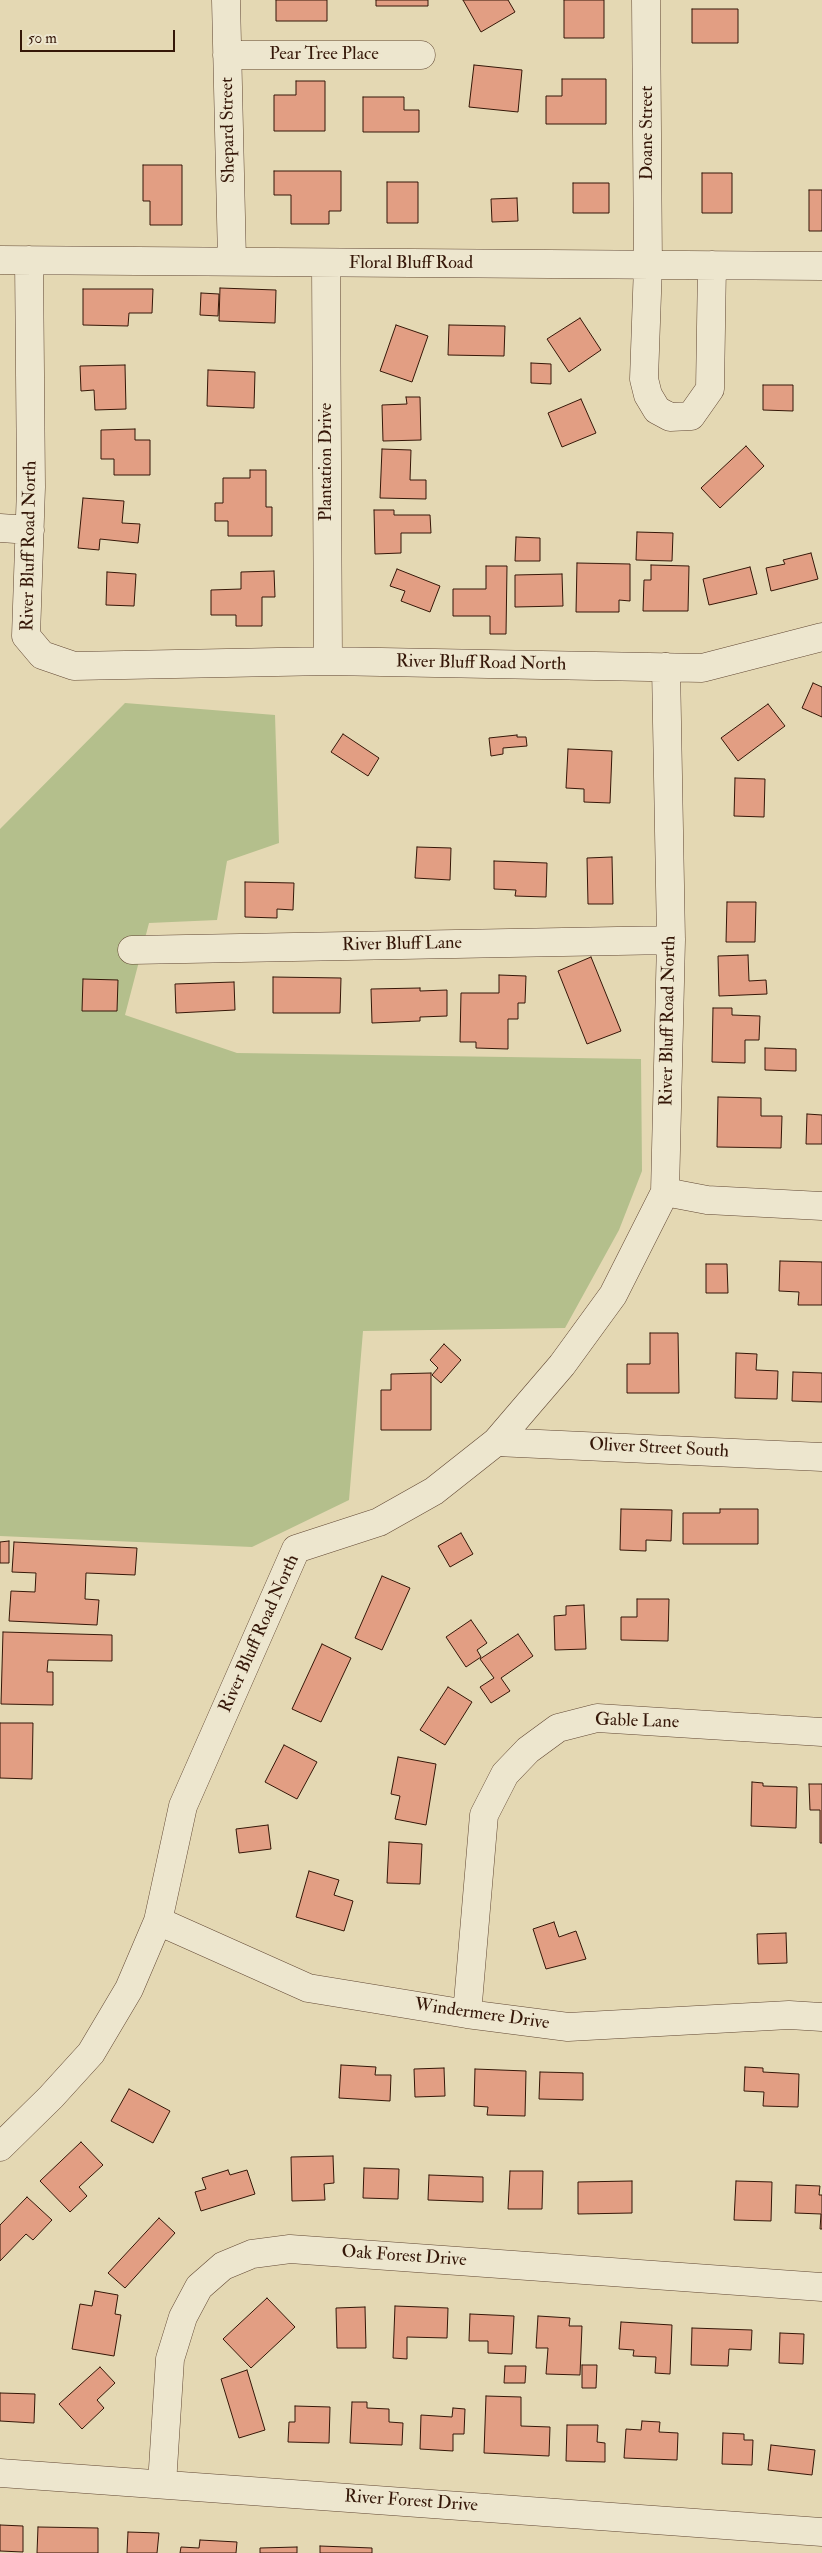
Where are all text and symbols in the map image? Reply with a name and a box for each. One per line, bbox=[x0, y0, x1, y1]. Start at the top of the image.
scale bar bbox=[22, 20, 178, 52]
text: 50 m bbox=[28, 29, 57, 48]
street label: Pear Tree Place bbox=[269, 44, 379, 66]
street label: Shepard Street bbox=[217, 77, 241, 183]
street label: Doane Street bbox=[637, 86, 659, 180]
street label: Floral Bluff Road bbox=[349, 253, 473, 275]
street label: Plantation Drive bbox=[316, 403, 338, 521]
street label: River Bluff Road North bbox=[18, 461, 42, 631]
street label: River Bluff Road North bbox=[396, 652, 566, 676]
street label: River Bluff Lane bbox=[342, 933, 462, 957]
street label: River Bluff Road North bbox=[657, 936, 681, 1106]
street label: Oliver Street South bbox=[589, 1435, 729, 1463]
street label: River Bluff Road North bbox=[215, 1552, 305, 1716]
street label: Gable Lane bbox=[594, 1710, 680, 1734]
street label: Windermere Drive bbox=[413, 1995, 551, 2035]
street label: Oak Forest Drive bbox=[341, 2242, 467, 2272]
street label: River Forest Drive bbox=[343, 2487, 479, 2517]

